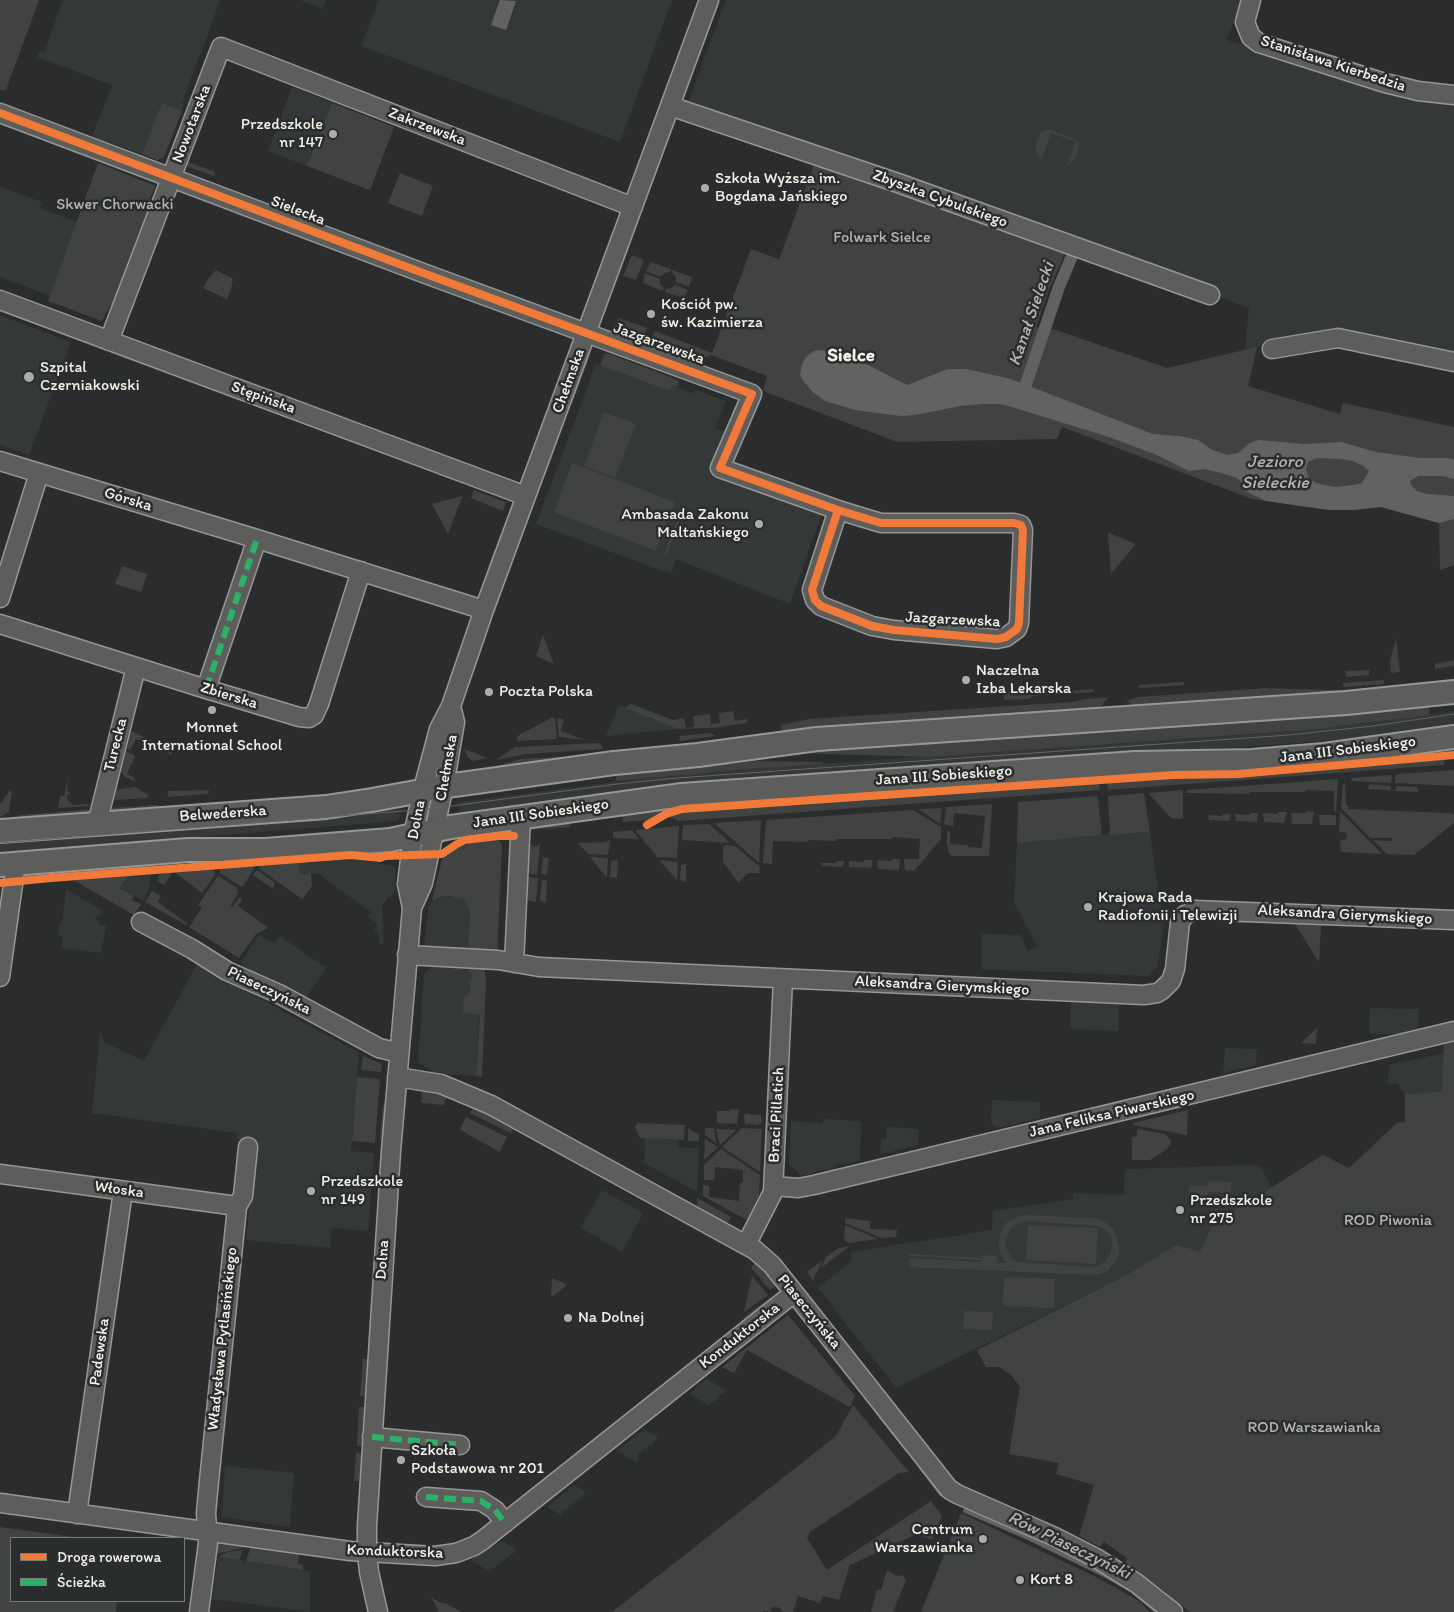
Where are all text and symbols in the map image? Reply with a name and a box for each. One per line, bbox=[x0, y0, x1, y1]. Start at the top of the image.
street label: Stanisława Kierbedzia bbox=[1258, 32, 1408, 96]
street label: Nowotarska bbox=[168, 82, 216, 166]
street label: Zakrzewska bbox=[386, 103, 468, 151]
place label: Przedszkole nr 147 bbox=[241, 115, 323, 153]
marker: Przedszkole nr 147 bbox=[327, 128, 339, 140]
street label: Zbyszka Cybulskiego bbox=[870, 166, 1010, 232]
place label: Szkoła Wyższa im. Bogdana Jańskiego bbox=[715, 169, 847, 207]
marker: Szkoła Wyższa im. Bogdana Jańskiego bbox=[699, 182, 711, 194]
street label: Sielecka bbox=[268, 192, 328, 230]
park label: Skwer Chorwacki bbox=[56, 195, 174, 215]
park label: Folwark Sielce bbox=[833, 228, 931, 248]
water label: Kanał Sielecki bbox=[1004, 259, 1060, 369]
place label: Kościół pw. św. Kazimierza bbox=[661, 295, 763, 333]
marker: Kościół pw. św. Kazimierza bbox=[645, 308, 657, 320]
street label: Jazgarzewska bbox=[611, 319, 707, 369]
district label: Sielce bbox=[827, 345, 875, 367]
street label: Chełmska bbox=[548, 346, 590, 416]
place label: Szpital Czerniakowski bbox=[40, 358, 140, 396]
marker: Szpital Czerniakowski bbox=[22, 370, 36, 384]
street label: Stępińska bbox=[228, 378, 298, 418]
water label: Jezioro Sieleckie bbox=[1241, 451, 1309, 494]
street label: Górska bbox=[102, 484, 154, 516]
place label: Ambasada Zakonu Maltańskiego bbox=[622, 505, 749, 543]
marker: Ambasada Zakonu Maltańskiego bbox=[753, 518, 765, 530]
street label: Jazgarzewska bbox=[905, 608, 1001, 632]
place label: Naczelna Izba Lekarska bbox=[976, 661, 1071, 699]
marker: Naczelna Izba Lekarska bbox=[960, 674, 972, 686]
street label: Zbierska bbox=[198, 678, 260, 714]
place label: Poczta Polska bbox=[499, 682, 593, 702]
marker: Poczta Polska bbox=[483, 686, 495, 698]
marker: Monnet International School bbox=[206, 704, 218, 716]
street label: Turecka bbox=[100, 716, 132, 774]
place label: Monnet International School bbox=[142, 718, 282, 756]
street label: Jana III Sobieskiego bbox=[1279, 732, 1417, 768]
street label: Chełmska bbox=[432, 733, 462, 803]
street label: Jana III Sobieskiego bbox=[875, 762, 1013, 790]
street label: Jana III Sobieskiego bbox=[472, 795, 610, 833]
street label: Dolna bbox=[404, 799, 430, 841]
street label: Belwederska bbox=[179, 801, 267, 827]
place label: Krajowa Rada Radiofonii i Telewizji bbox=[1098, 888, 1237, 926]
marker: Krajowa Rada Radiofonii i Telewizji bbox=[1082, 901, 1094, 913]
street label: Aleksandra Gierymskiego bbox=[1257, 901, 1433, 929]
street label: Piaseczyńska bbox=[224, 962, 314, 1020]
street label: Aleksandra Gierymskiego bbox=[854, 972, 1030, 1000]
street label: Braci Pillatich bbox=[765, 1067, 789, 1163]
street label: Jana Feliksa Piwarskiego bbox=[1028, 1086, 1196, 1142]
place label: Przedszkole nr 149 bbox=[321, 1172, 403, 1210]
street label: Włoska bbox=[93, 1177, 145, 1203]
marker: Przedszkole nr 149 bbox=[305, 1185, 317, 1197]
place label: Przedszkole nr 275 bbox=[1190, 1191, 1272, 1229]
marker: Przedszkole nr 275 bbox=[1174, 1204, 1186, 1216]
park label: ROD Piwonia bbox=[1344, 1211, 1432, 1231]
street label: Dolna bbox=[372, 1240, 394, 1280]
street label: Władysława Pytlasińskiego bbox=[204, 1246, 242, 1432]
street label: Piaseczyńska bbox=[773, 1271, 845, 1353]
street label: Konduktorska bbox=[696, 1299, 784, 1373]
place label: Na Dolnej bbox=[578, 1308, 644, 1328]
marker: Na Dolnej bbox=[562, 1312, 574, 1324]
street label: Padewska bbox=[86, 1317, 114, 1387]
park label: ROD Warszawianka bbox=[1247, 1418, 1381, 1438]
place label: Szkoła Podstawowa nr 201 bbox=[411, 1441, 544, 1479]
marker: Szkoła Podstawowa nr 201 bbox=[395, 1454, 407, 1466]
water label: Rów Piaseczyński bbox=[1004, 1507, 1134, 1585]
place label: Centrum Warszawianka bbox=[875, 1520, 973, 1558]
marker: Centrum Warszawianka bbox=[977, 1533, 989, 1545]
legend bbox=[10, 1537, 185, 1602]
street label: Konduktorska bbox=[346, 1541, 444, 1563]
text: Droga rowerowa bbox=[57, 1548, 161, 1566]
place label: Kort 8 bbox=[1030, 1570, 1073, 1590]
text: Ścieżka bbox=[57, 1573, 106, 1591]
marker: Kort 8 bbox=[1014, 1574, 1026, 1586]

